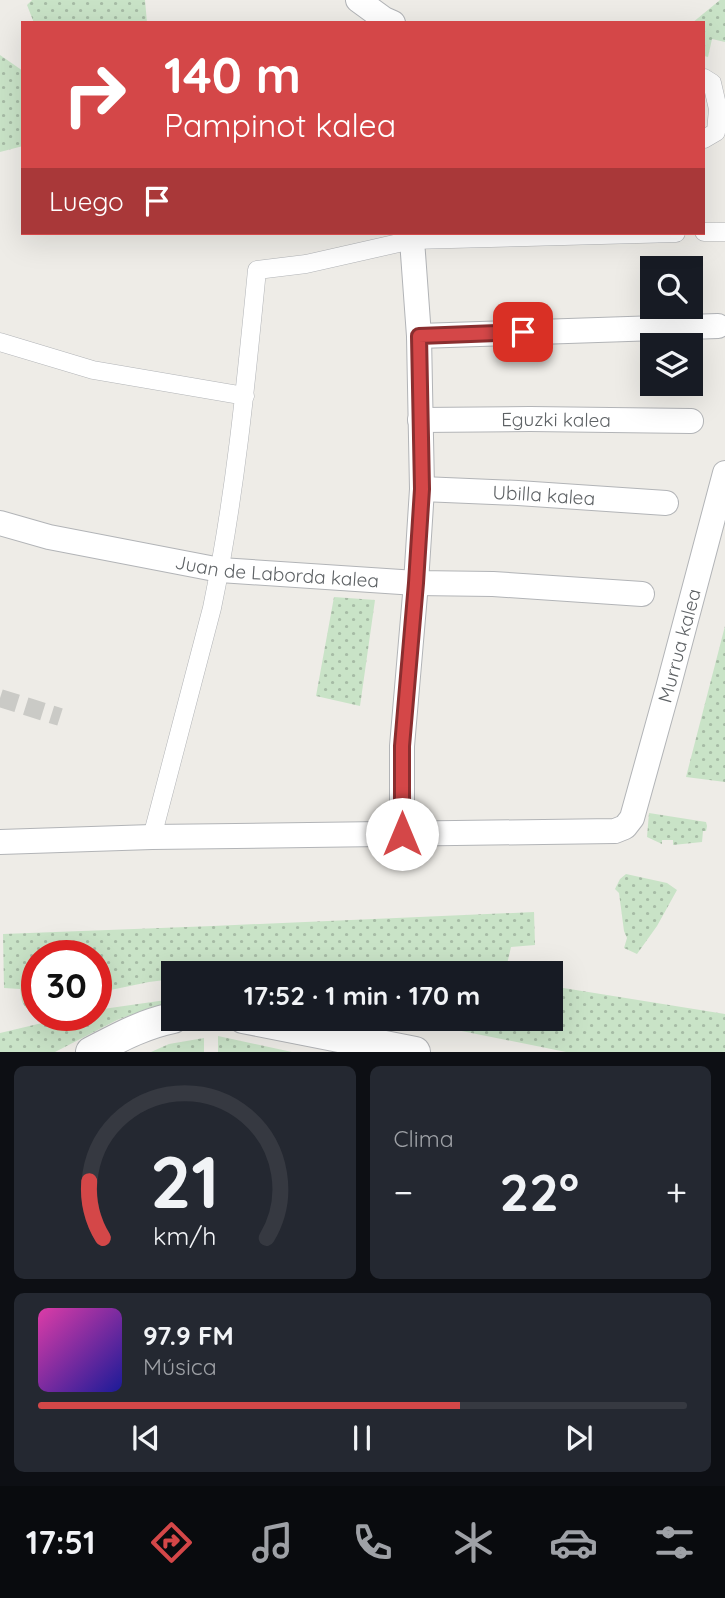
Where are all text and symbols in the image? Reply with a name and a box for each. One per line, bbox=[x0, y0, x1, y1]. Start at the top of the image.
text: 140 m bbox=[164, 44, 301, 105]
icon: right bbox=[49, 49, 140, 140]
text: Pampinot kalea bbox=[164, 105, 396, 145]
icon: arrive bbox=[138, 182, 176, 220]
text: Luego bbox=[49, 185, 124, 218]
map controls bbox=[640, 256, 703, 396]
button: search bbox=[640, 256, 703, 319]
pin bbox=[493, 302, 553, 362]
icon: arrive bbox=[504, 313, 542, 351]
button: layers bbox=[640, 333, 703, 396]
street label: Eguzki kalea bbox=[501, 407, 611, 432]
street label: Ubilla kalea bbox=[492, 480, 596, 510]
street label: Juan de Laborda kalea bbox=[173, 550, 380, 593]
street label: Murrua kalea bbox=[653, 586, 706, 705]
position arrow bbox=[365, 797, 439, 871]
speed limit sign: 30 bbox=[21, 940, 112, 1031]
text: 17:52 · 1 min · 170 m bbox=[244, 979, 480, 1012]
text: Clima bbox=[394, 1124, 454, 1153]
text: 21 bbox=[150, 1136, 220, 1227]
text: 22° bbox=[500, 1159, 579, 1224]
text: − bbox=[394, 1168, 413, 1216]
text: + bbox=[666, 1168, 687, 1216]
text: km/h bbox=[153, 1220, 216, 1251]
text: 97.9 FM bbox=[143, 1319, 234, 1352]
text: Música bbox=[143, 1352, 217, 1381]
icon: previous bbox=[127, 1419, 165, 1457]
icon: pause bbox=[343, 1419, 381, 1457]
icon: next bbox=[560, 1419, 598, 1457]
icon: directions bbox=[147, 1518, 196, 1567]
icon: music bbox=[248, 1518, 297, 1567]
icon: phone bbox=[348, 1518, 397, 1567]
icon: climate bbox=[449, 1518, 498, 1567]
icon: car bbox=[549, 1518, 598, 1567]
icon: filters bbox=[650, 1518, 699, 1567]
text: 17:51 bbox=[26, 1522, 95, 1562]

